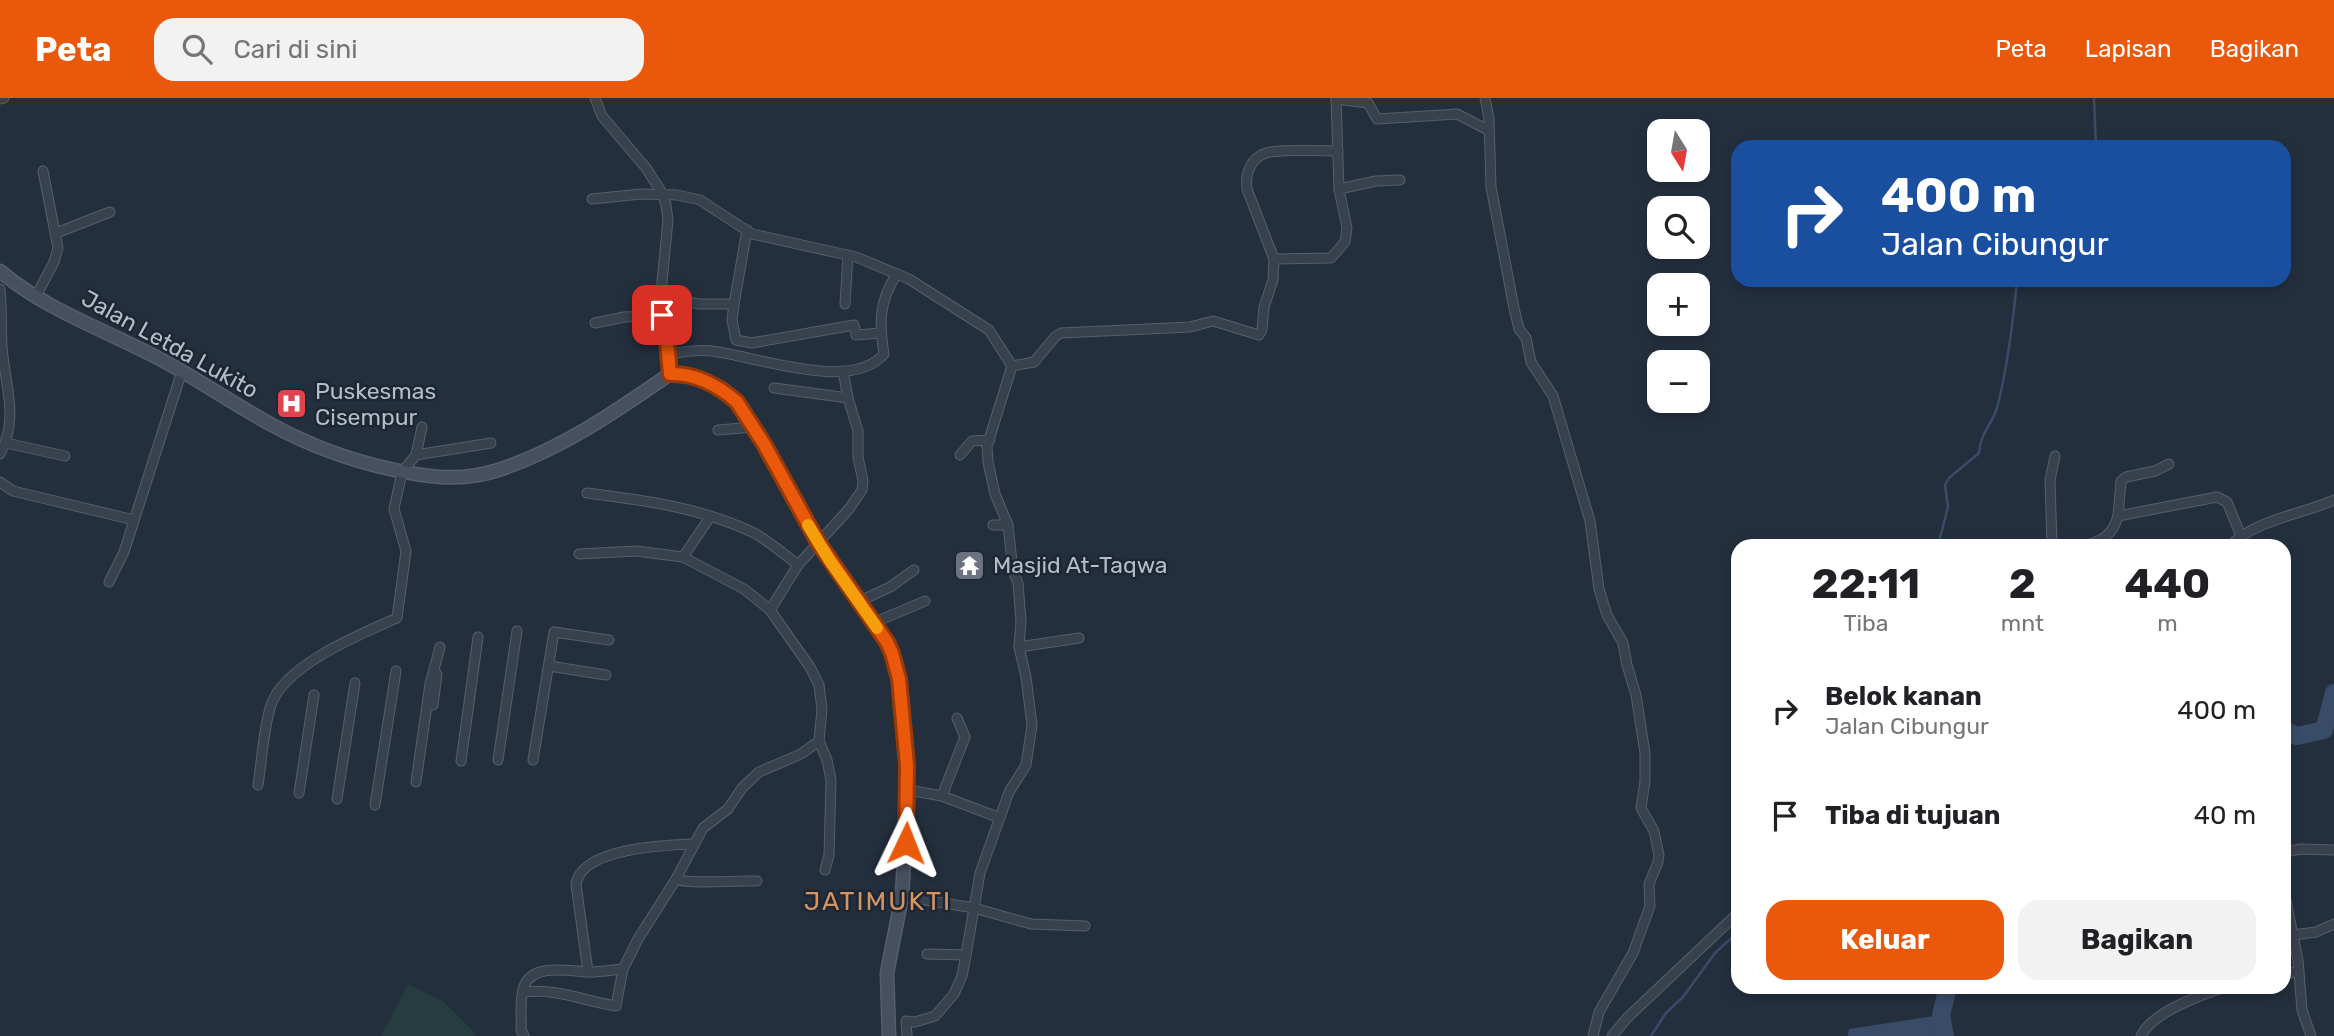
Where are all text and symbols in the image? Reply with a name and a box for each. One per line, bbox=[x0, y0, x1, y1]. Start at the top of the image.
search box bbox=[154, 18, 644, 81]
text: Peta bbox=[35, 30, 112, 69]
icon: search bbox=[178, 30, 216, 68]
text: Cari di sini bbox=[234, 34, 357, 65]
text: Peta bbox=[1995, 35, 2047, 63]
text: Lapisan bbox=[2085, 35, 2172, 63]
text: Bagikan bbox=[2210, 35, 2299, 63]
north arrow bbox=[1647, 119, 1710, 182]
map controls bbox=[1647, 119, 1710, 413]
text: 400 m bbox=[1881, 166, 2036, 224]
icon: right bbox=[1766, 168, 1857, 259]
button: search bbox=[1647, 196, 1710, 259]
text: Jalan Cibungur bbox=[1881, 225, 2109, 263]
button: + bbox=[1647, 273, 1710, 336]
street label: Jalan Letda Lukito bbox=[77, 284, 263, 404]
pin bbox=[632, 285, 692, 345]
icon: arrive bbox=[643, 296, 681, 334]
button: − bbox=[1647, 350, 1710, 413]
place label: Puskesmas Cisempur bbox=[315, 377, 436, 431]
hospital icon: Puskesmas Cisempur bbox=[275, 387, 309, 421]
temple icon: Masjid At-Taqwa bbox=[953, 548, 987, 582]
place label: Masjid At-Taqwa bbox=[993, 551, 1167, 579]
text: 22:11 bbox=[1812, 559, 1920, 609]
text: 2 bbox=[2009, 559, 2036, 609]
text: 440 bbox=[2124, 559, 2210, 609]
text: Tiba bbox=[1843, 609, 1888, 637]
text: mnt bbox=[2001, 609, 2044, 637]
text: m bbox=[2157, 609, 2178, 637]
text: Belok kanan bbox=[1825, 681, 1982, 712]
icon: right bbox=[1766, 692, 1804, 730]
text: 400 m bbox=[2177, 695, 2256, 726]
text: Jalan Cibungur bbox=[1825, 712, 1989, 740]
icon: arrive bbox=[1766, 797, 1804, 835]
text: Tiba di tujuan bbox=[1825, 800, 2000, 831]
text: 40 m bbox=[2194, 800, 2256, 831]
position arrow bbox=[869, 806, 943, 880]
district label: JATIMUKTI bbox=[804, 886, 952, 917]
button: Keluar bbox=[1766, 900, 2004, 980]
button: Bagikan bbox=[2018, 900, 2256, 980]

